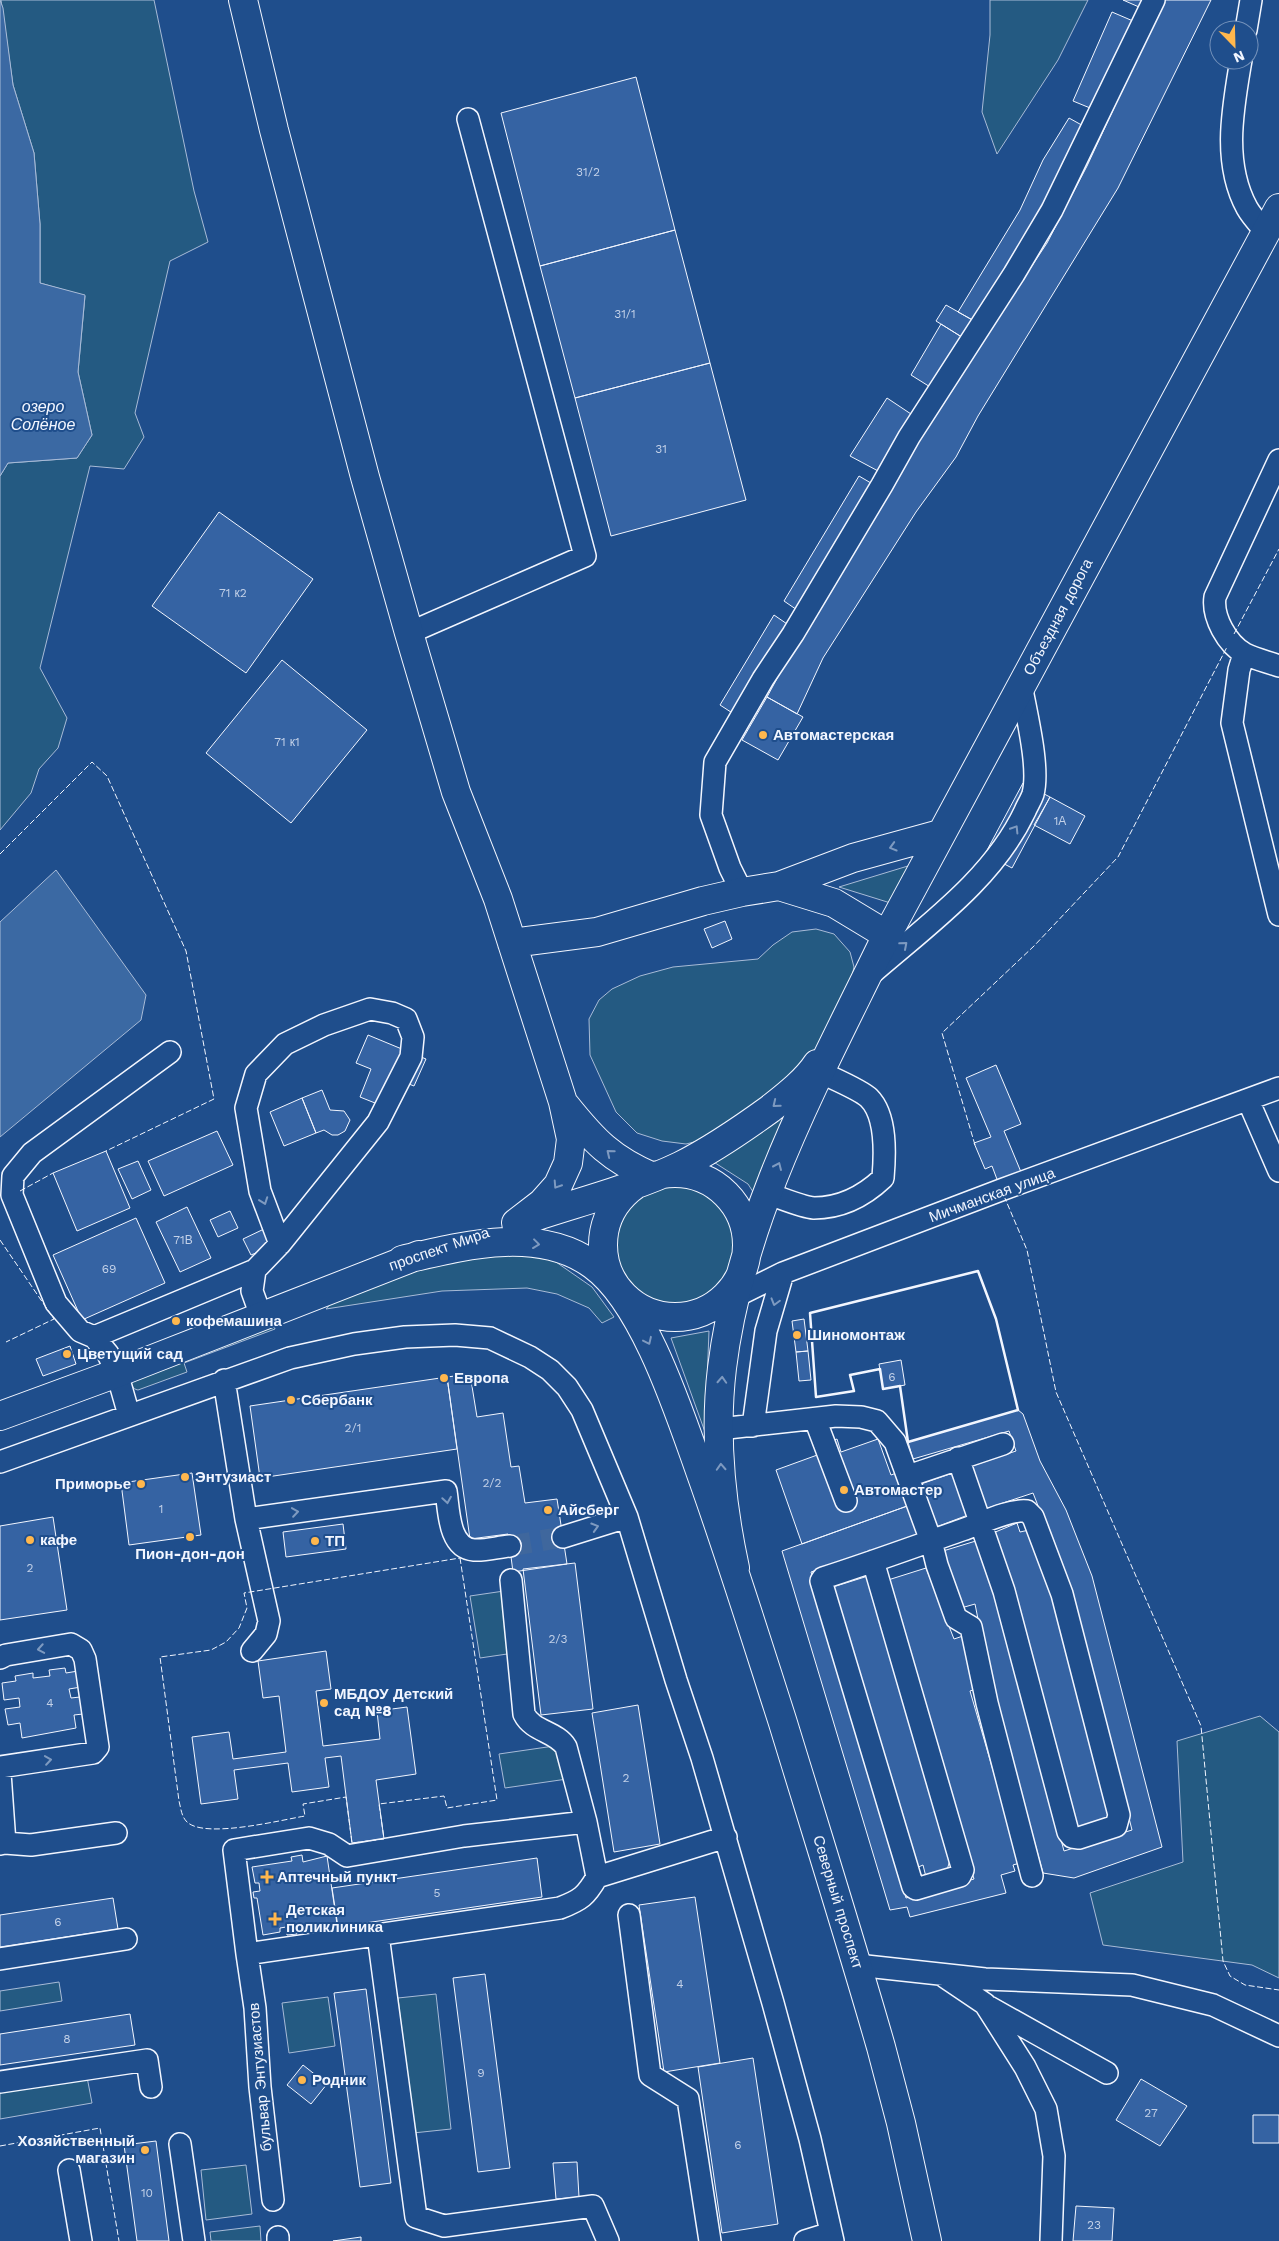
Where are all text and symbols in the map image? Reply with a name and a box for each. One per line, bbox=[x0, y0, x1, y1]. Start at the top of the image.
north arrow bbox=[1209, 20, 1259, 70]
text: N bbox=[1231, 48, 1247, 66]
house number: 31/2 bbox=[576, 165, 600, 179]
house number: 31/1 bbox=[614, 307, 636, 321]
water label: озеро Солёное bbox=[11, 397, 75, 434]
house number: 31 bbox=[655, 442, 667, 456]
street label: Объездная дорога bbox=[1020, 555, 1097, 678]
house number: 71 к2 bbox=[219, 586, 247, 600]
place label: Автомастерская bbox=[773, 726, 894, 744]
marker: Автомастерская bbox=[757, 729, 769, 741]
house number: 71 к1 bbox=[274, 735, 300, 749]
house number: 1А bbox=[1054, 814, 1066, 828]
one-way arrow bbox=[1009, 825, 1019, 834]
one-way arrow bbox=[890, 841, 898, 851]
one-way arrow bbox=[898, 942, 907, 951]
one-way arrow bbox=[772, 1098, 781, 1107]
one-way arrow bbox=[607, 1151, 616, 1159]
one-way arrow bbox=[772, 1162, 782, 1171]
street label: Мичманская улица bbox=[927, 1164, 1058, 1226]
one-way arrow bbox=[553, 1180, 563, 1189]
one-way arrow bbox=[258, 1196, 268, 1205]
street label: проспект Мира bbox=[386, 1223, 492, 1275]
house number: 71В bbox=[173, 1233, 193, 1247]
one-way arrow bbox=[532, 1238, 540, 1249]
house number: 69 bbox=[102, 1262, 116, 1276]
one-way arrow bbox=[770, 1298, 780, 1306]
place label: кофемашина bbox=[186, 1312, 283, 1330]
marker: кофемашина bbox=[170, 1315, 182, 1327]
place label: Шиномонтаж bbox=[807, 1326, 905, 1344]
marker: Шиномонтаж bbox=[791, 1329, 803, 1341]
one-way arrow bbox=[642, 1336, 653, 1345]
place label: Цветущий сад bbox=[77, 1345, 183, 1363]
marker: Цветущий сад bbox=[61, 1348, 73, 1360]
place label: Европа bbox=[454, 1369, 510, 1387]
house number: 6 bbox=[888, 1370, 896, 1384]
marker: Европа bbox=[438, 1372, 450, 1384]
one-way arrow bbox=[716, 1376, 727, 1384]
place label: Сбербанк bbox=[301, 1391, 373, 1409]
marker: Сбербанк bbox=[285, 1394, 297, 1406]
house number: 2/1 bbox=[345, 1421, 361, 1435]
one-way arrow bbox=[716, 1463, 727, 1471]
place label: Энтузиаст bbox=[195, 1468, 271, 1486]
marker: Энтузиаст bbox=[179, 1471, 191, 1483]
place label: Приморье bbox=[55, 1475, 131, 1493]
house number: 2/2 bbox=[482, 1476, 502, 1490]
marker: Приморье bbox=[135, 1478, 147, 1490]
place label: Автомастер bbox=[854, 1481, 942, 1499]
marker: Автомастер bbox=[838, 1484, 850, 1496]
one-way arrow bbox=[442, 1496, 452, 1505]
place label: Айсберг bbox=[558, 1501, 619, 1519]
house number: 1 bbox=[159, 1502, 163, 1516]
marker: Айсберг bbox=[542, 1504, 554, 1516]
one-way arrow bbox=[290, 1508, 299, 1518]
one-way arrow bbox=[590, 1522, 599, 1532]
place label: кафе bbox=[40, 1531, 77, 1549]
marker: Пион-дон-дон bbox=[184, 1531, 196, 1543]
place label: ТП bbox=[325, 1532, 345, 1550]
marker: кафе bbox=[24, 1534, 36, 1546]
marker: ТП bbox=[309, 1535, 321, 1547]
place label: Пион-дон-дон bbox=[135, 1545, 245, 1563]
house number: 2 bbox=[27, 1561, 34, 1575]
house number: 2/3 bbox=[548, 1632, 568, 1646]
one-way arrow bbox=[36, 1643, 45, 1653]
place label: МБДОУ Детский сад №8 bbox=[334, 1685, 453, 1720]
house number: 4 bbox=[46, 1696, 54, 1710]
marker: МБДОУ Детский сад №8 bbox=[318, 1697, 330, 1709]
one-way arrow bbox=[44, 1755, 53, 1765]
house number: 2 bbox=[623, 1771, 630, 1785]
street label: Северный проспект bbox=[809, 1833, 867, 1971]
place label: Аптечный пункт bbox=[277, 1868, 398, 1886]
marker: Аптечный пункт bbox=[261, 1871, 273, 1883]
house number: 5 bbox=[434, 1886, 441, 1900]
place label: Детская поликлиника bbox=[286, 1901, 384, 1936]
marker: Детская поликлиника bbox=[268, 1912, 282, 1926]
house number: 6 bbox=[54, 1915, 62, 1929]
house number: 4 bbox=[676, 1977, 684, 1991]
street label: бульвар Энтузиастов bbox=[245, 2002, 275, 2152]
house number: 8 bbox=[63, 2032, 71, 2046]
house number: 9 bbox=[477, 2066, 485, 2080]
place label: Родник bbox=[312, 2071, 366, 2089]
marker: Родник bbox=[296, 2074, 308, 2086]
house number: 27 bbox=[1144, 2106, 1158, 2120]
place label: Хозяйственный магазин bbox=[18, 2132, 135, 2167]
house number: 6 bbox=[734, 2138, 742, 2152]
marker: Хозяйственный магазин bbox=[139, 2144, 151, 2156]
house number: 10 bbox=[141, 2186, 153, 2200]
house number: 23 bbox=[1087, 2218, 1101, 2232]

